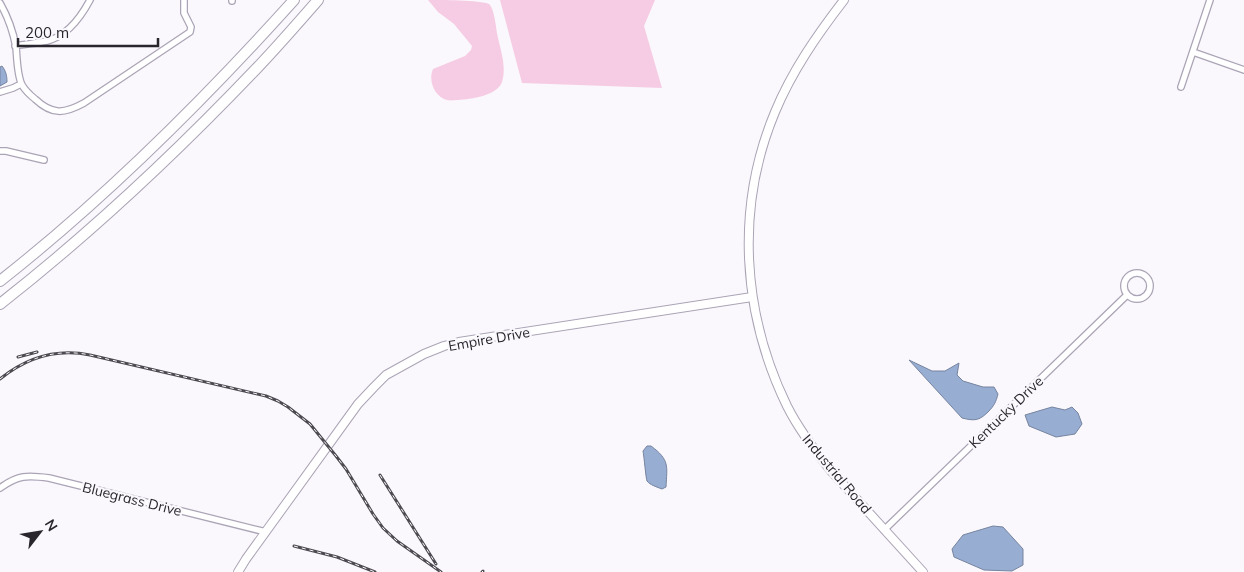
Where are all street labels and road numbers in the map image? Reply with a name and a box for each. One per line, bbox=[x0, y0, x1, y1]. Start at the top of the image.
street label: Empire Drive bbox=[447, 323, 531, 355]
street label: Kentucky Drive bbox=[965, 372, 1047, 452]
street label: Industrial Road bbox=[799, 431, 875, 517]
street label: Bluegrass Drive bbox=[80, 478, 184, 520]

